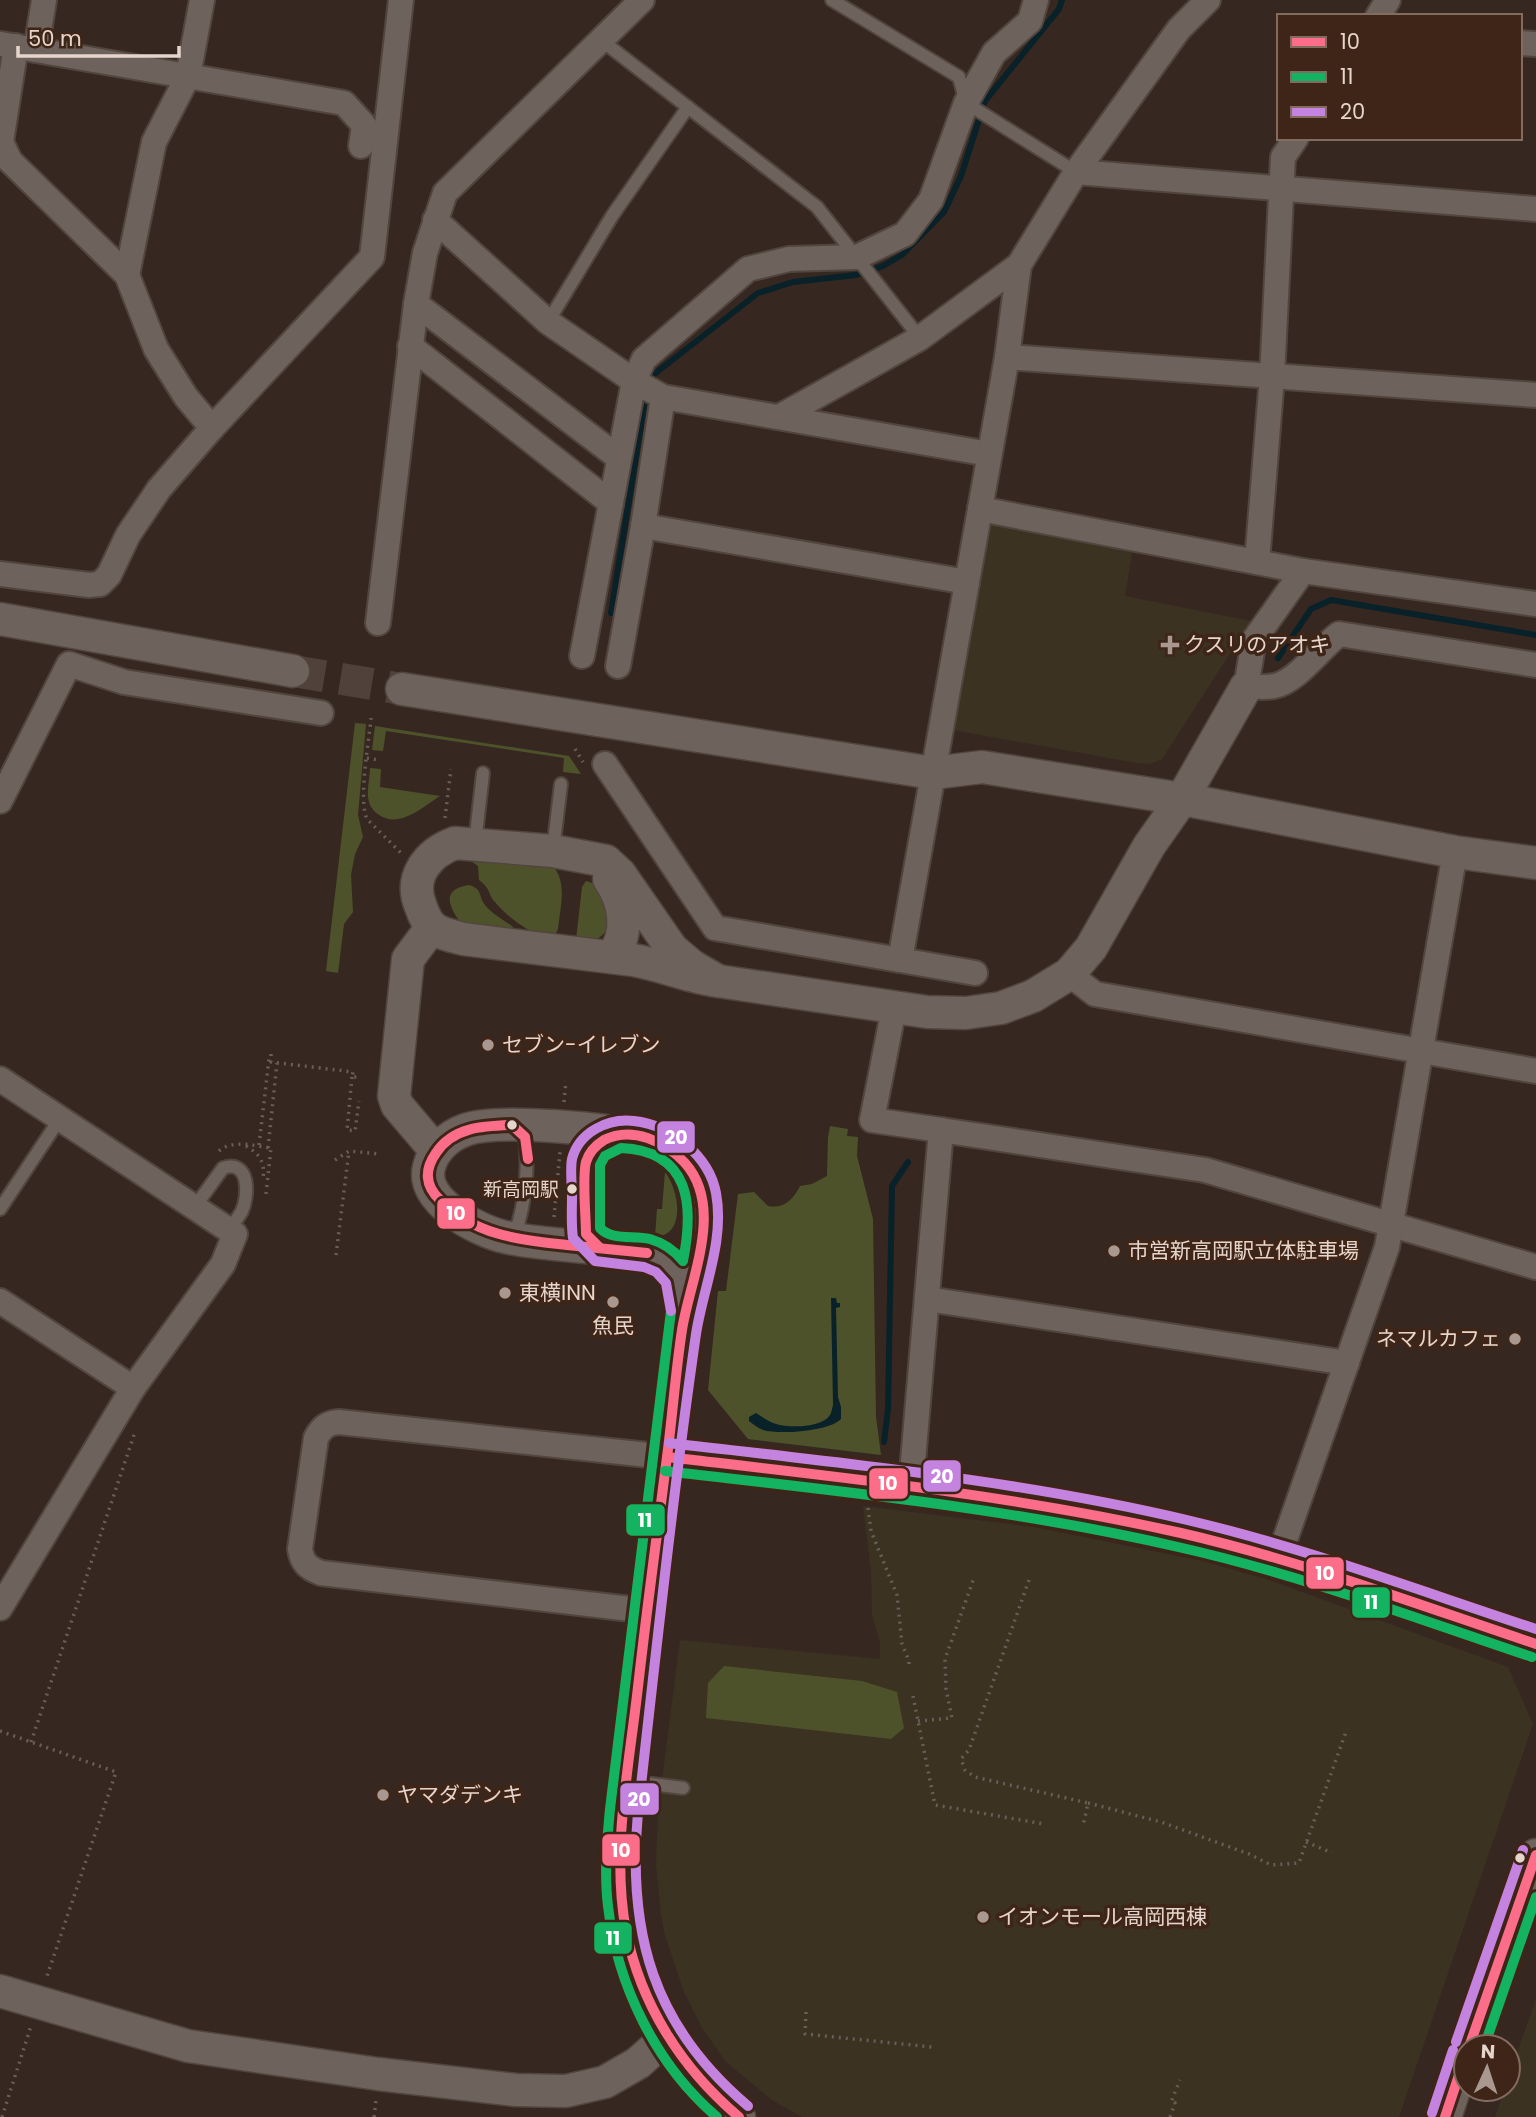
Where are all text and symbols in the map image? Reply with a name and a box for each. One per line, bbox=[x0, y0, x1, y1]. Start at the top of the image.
scale bar bbox=[18, 14, 178, 58]
legend bbox=[1277, 14, 1522, 140]
text: 50 m bbox=[28, 24, 82, 53]
text: 10 bbox=[1340, 27, 1360, 56]
text: 11 bbox=[1340, 62, 1353, 91]
text: 20 bbox=[1340, 97, 1365, 126]
place label: クスリのアオキ bbox=[1184, 630, 1330, 659]
marker: クスリのアオキ bbox=[1162, 637, 1178, 653]
place label: セブン-イレブン bbox=[502, 1030, 661, 1059]
marker: セブン-イレブン bbox=[480, 1037, 496, 1053]
unlabelled marker bbox=[505, 1118, 519, 1132]
line badge: 20 bbox=[656, 1120, 696, 1154]
text: 20 bbox=[664, 1124, 688, 1151]
place label: 新高岡駅 bbox=[483, 1176, 559, 1203]
marker: 新高岡駅 bbox=[565, 1182, 579, 1196]
line badge: 10 bbox=[436, 1197, 476, 1230]
text: 10 bbox=[446, 1200, 466, 1227]
place label: 市営新高岡駅立体駐車場 bbox=[1128, 1236, 1359, 1265]
marker: 市営新高岡駅立体駐車場 bbox=[1106, 1243, 1122, 1259]
place label: 東横INN bbox=[519, 1278, 596, 1307]
marker: 東横INN bbox=[497, 1285, 513, 1301]
marker: 魚民 bbox=[605, 1294, 621, 1310]
place label: 魚民 bbox=[592, 1311, 634, 1340]
place label: ネマルカフェ bbox=[1376, 1324, 1501, 1353]
marker: ネマルカフェ bbox=[1507, 1331, 1523, 1347]
line badge: 20 bbox=[922, 1459, 962, 1493]
text: 20 bbox=[930, 1463, 954, 1490]
line badge: 10 bbox=[868, 1467, 909, 1500]
text: 10 bbox=[878, 1470, 898, 1497]
line badge: 11 bbox=[625, 1503, 666, 1537]
text: 11 bbox=[638, 1507, 652, 1534]
line badge: 10 bbox=[1305, 1556, 1345, 1590]
text: 10 bbox=[1315, 1560, 1335, 1587]
line badge: 11 bbox=[1351, 1586, 1391, 1619]
text: 11 bbox=[1364, 1589, 1378, 1616]
place label: ヤマダデンキ bbox=[397, 1780, 523, 1809]
line badge: 20 bbox=[619, 1782, 660, 1816]
text: 20 bbox=[627, 1786, 651, 1813]
marker: ヤマダデンキ bbox=[375, 1787, 391, 1803]
line badge: 10 bbox=[601, 1833, 641, 1867]
text: 10 bbox=[611, 1837, 631, 1864]
unlabelled marker bbox=[1513, 1851, 1527, 1865]
place label: イオンモール高岡西棟 bbox=[997, 1902, 1207, 1931]
marker: イオンモール高岡西棟 bbox=[975, 1909, 991, 1925]
line badge: 11 bbox=[593, 1921, 633, 1955]
text: 11 bbox=[606, 1925, 620, 1952]
north arrow bbox=[1452, 2033, 1522, 2103]
text: N bbox=[1480, 2038, 1496, 2065]

